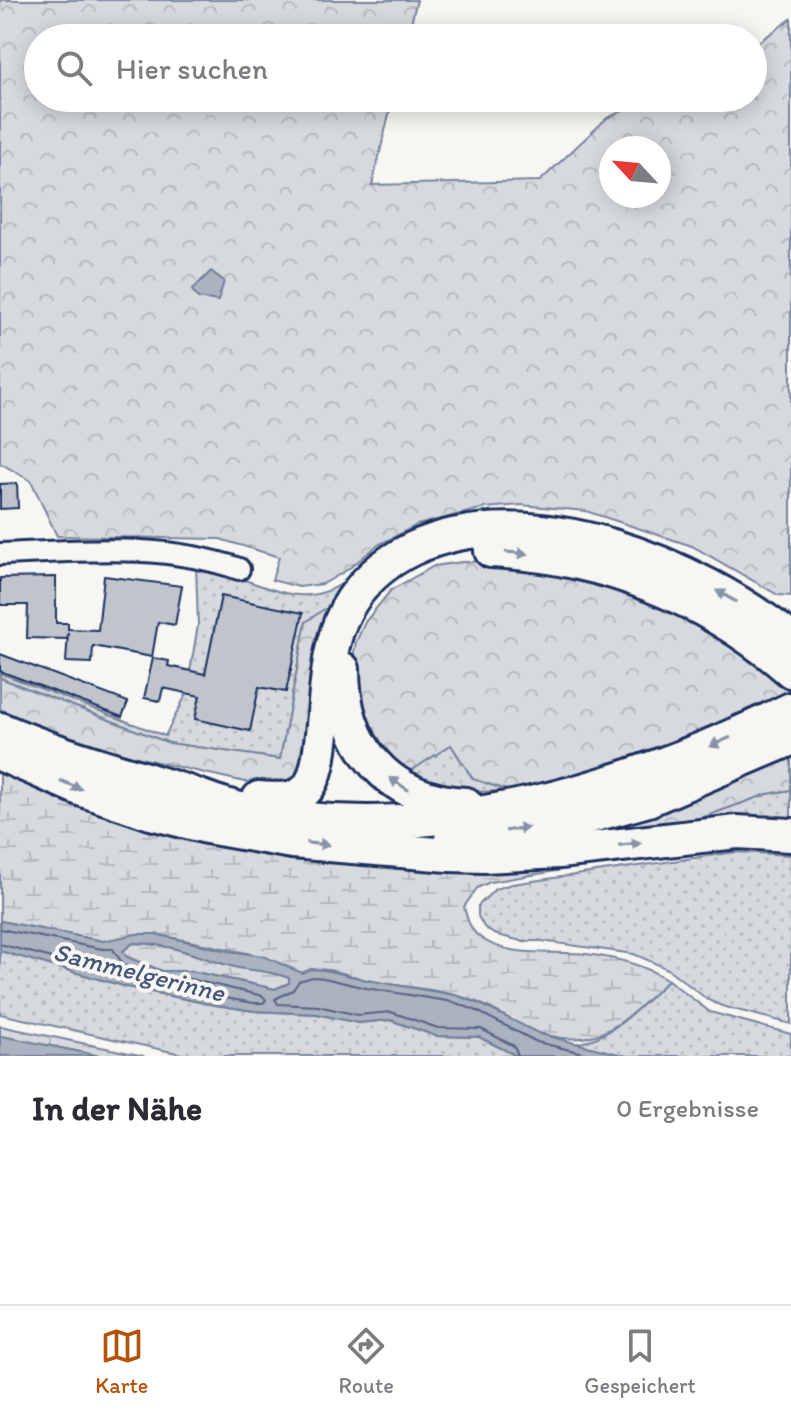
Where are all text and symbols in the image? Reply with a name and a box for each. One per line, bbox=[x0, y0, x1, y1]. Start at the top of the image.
search box bbox=[24, 24, 767, 112]
icon: search bbox=[52, 46, 96, 90]
text: Hier suchen bbox=[116, 50, 268, 87]
north arrow bbox=[599, 136, 671, 208]
one-way arrow bbox=[505, 547, 530, 560]
one-way arrow bbox=[715, 589, 737, 603]
one-way arrow bbox=[709, 735, 732, 749]
one-way arrow bbox=[388, 778, 410, 792]
one-way arrow bbox=[59, 779, 83, 792]
one-way arrow bbox=[505, 823, 530, 835]
one-way arrow bbox=[618, 837, 643, 850]
one-way arrow bbox=[306, 838, 331, 851]
water label: Sammelgerinne bbox=[50, 935, 229, 1009]
text: In der Nähe bbox=[32, 1088, 202, 1129]
text: 0 Ergebnisse bbox=[616, 1092, 759, 1124]
tab: Karte bbox=[95, 1324, 148, 1399]
tab: Route bbox=[339, 1324, 394, 1399]
tab: Gespeichert bbox=[584, 1324, 696, 1399]

